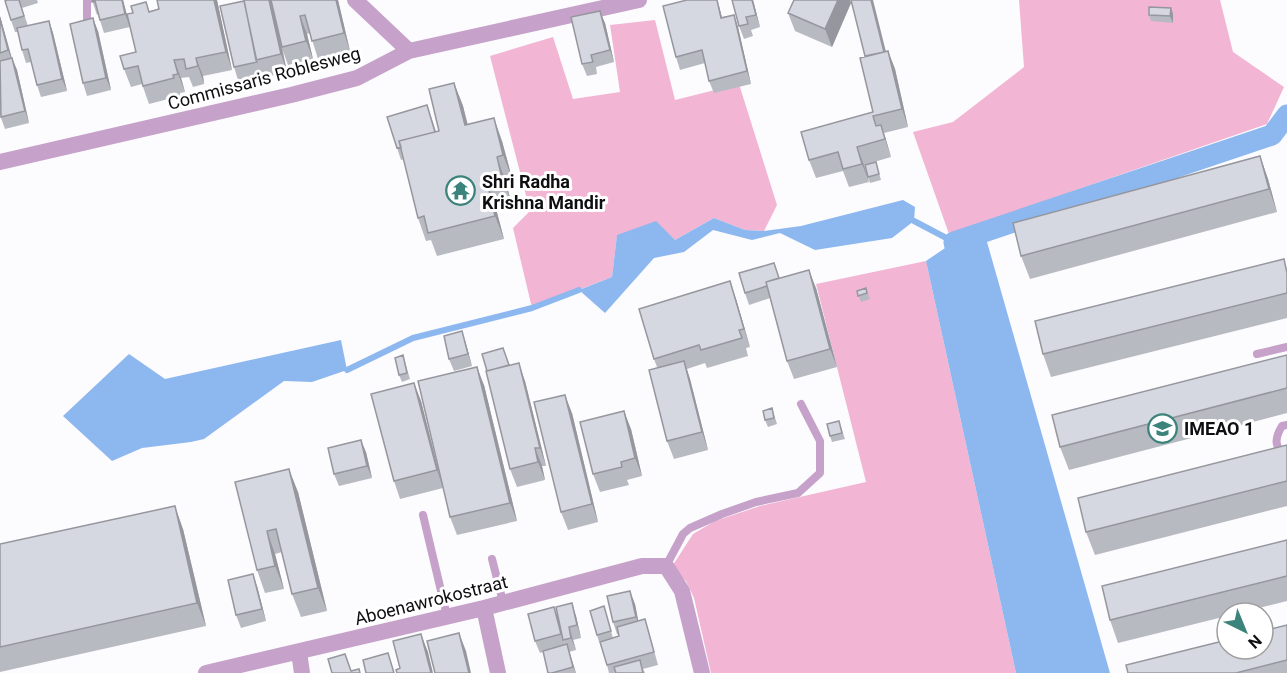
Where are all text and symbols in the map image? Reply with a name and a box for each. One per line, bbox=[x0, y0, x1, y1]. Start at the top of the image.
street label: Commissaris Roblesweg bbox=[165, 42, 363, 114]
place label: Shri Radha Krishna Mandir bbox=[482, 171, 606, 213]
temple icon: Shri Radha Krishna Mandir bbox=[445, 175, 477, 207]
school or university icon: IMEAO 1 bbox=[1147, 412, 1179, 444]
place label: IMEAO 1 bbox=[1184, 418, 1254, 439]
street label: Aboenawrokostraat bbox=[352, 571, 510, 629]
north arrow bbox=[1215, 601, 1275, 661]
text: N bbox=[1244, 631, 1265, 652]

